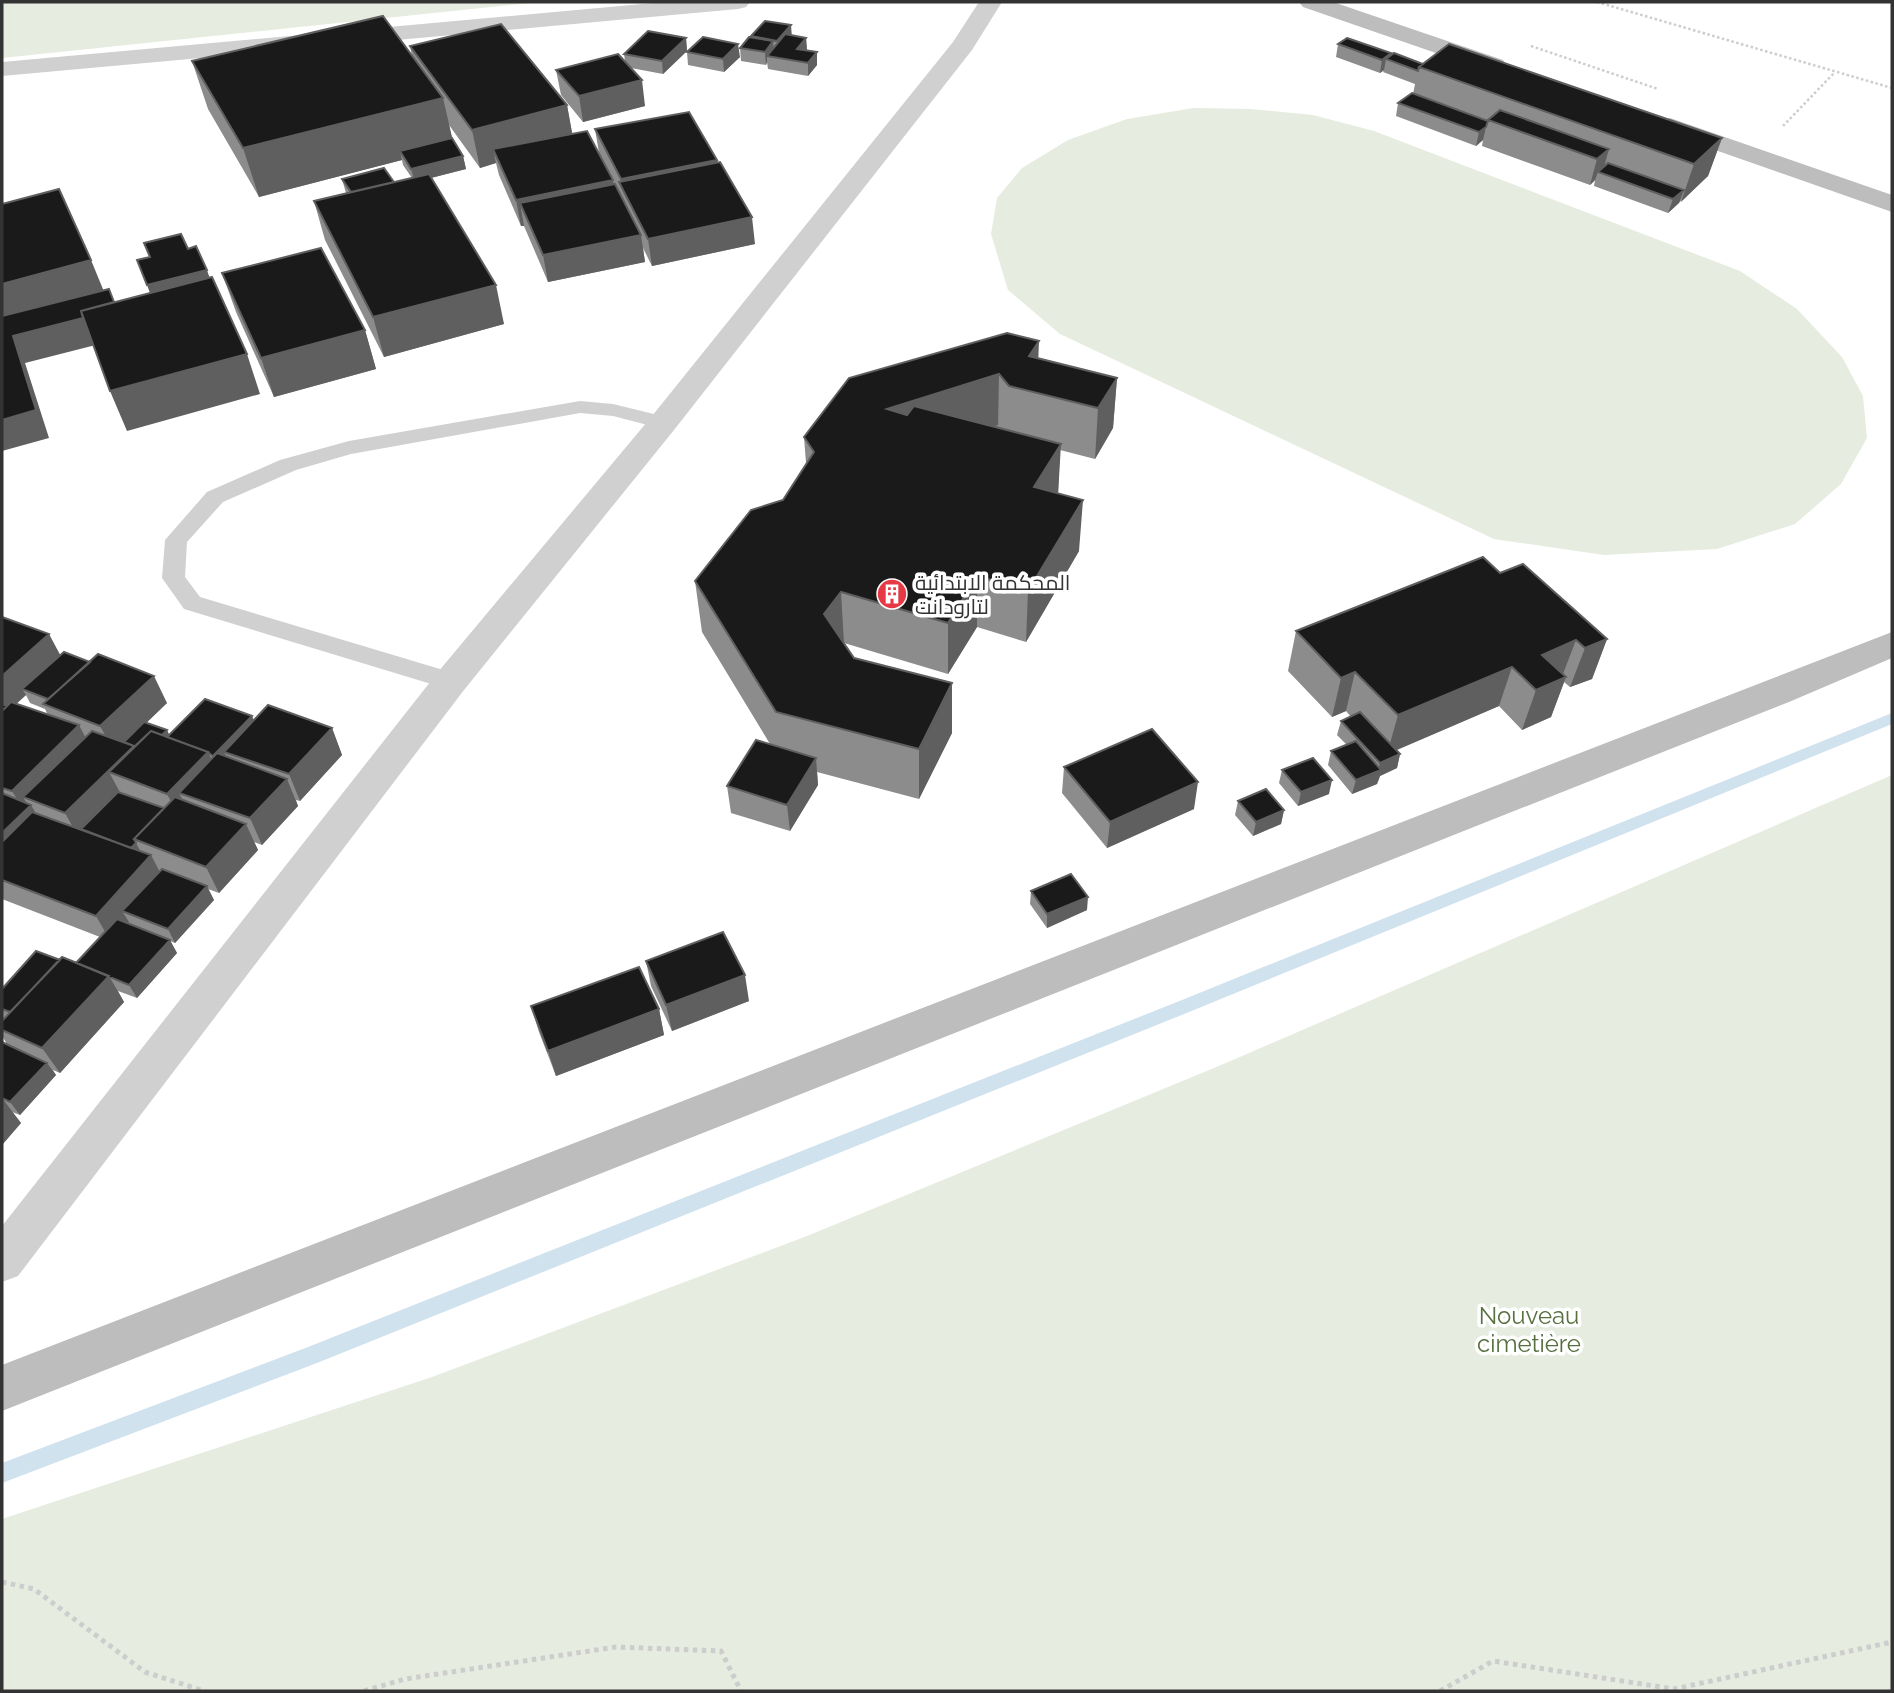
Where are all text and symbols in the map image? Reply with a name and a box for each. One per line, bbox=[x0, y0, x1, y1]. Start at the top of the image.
place label: المحكمة الابتدائية لتارودانت bbox=[915, 570, 1071, 619]
building icon: المحكمة الابتدائية لتارودانت bbox=[875, 577, 909, 611]
park label: Nouveau cimetière bbox=[1477, 1301, 1581, 1358]

